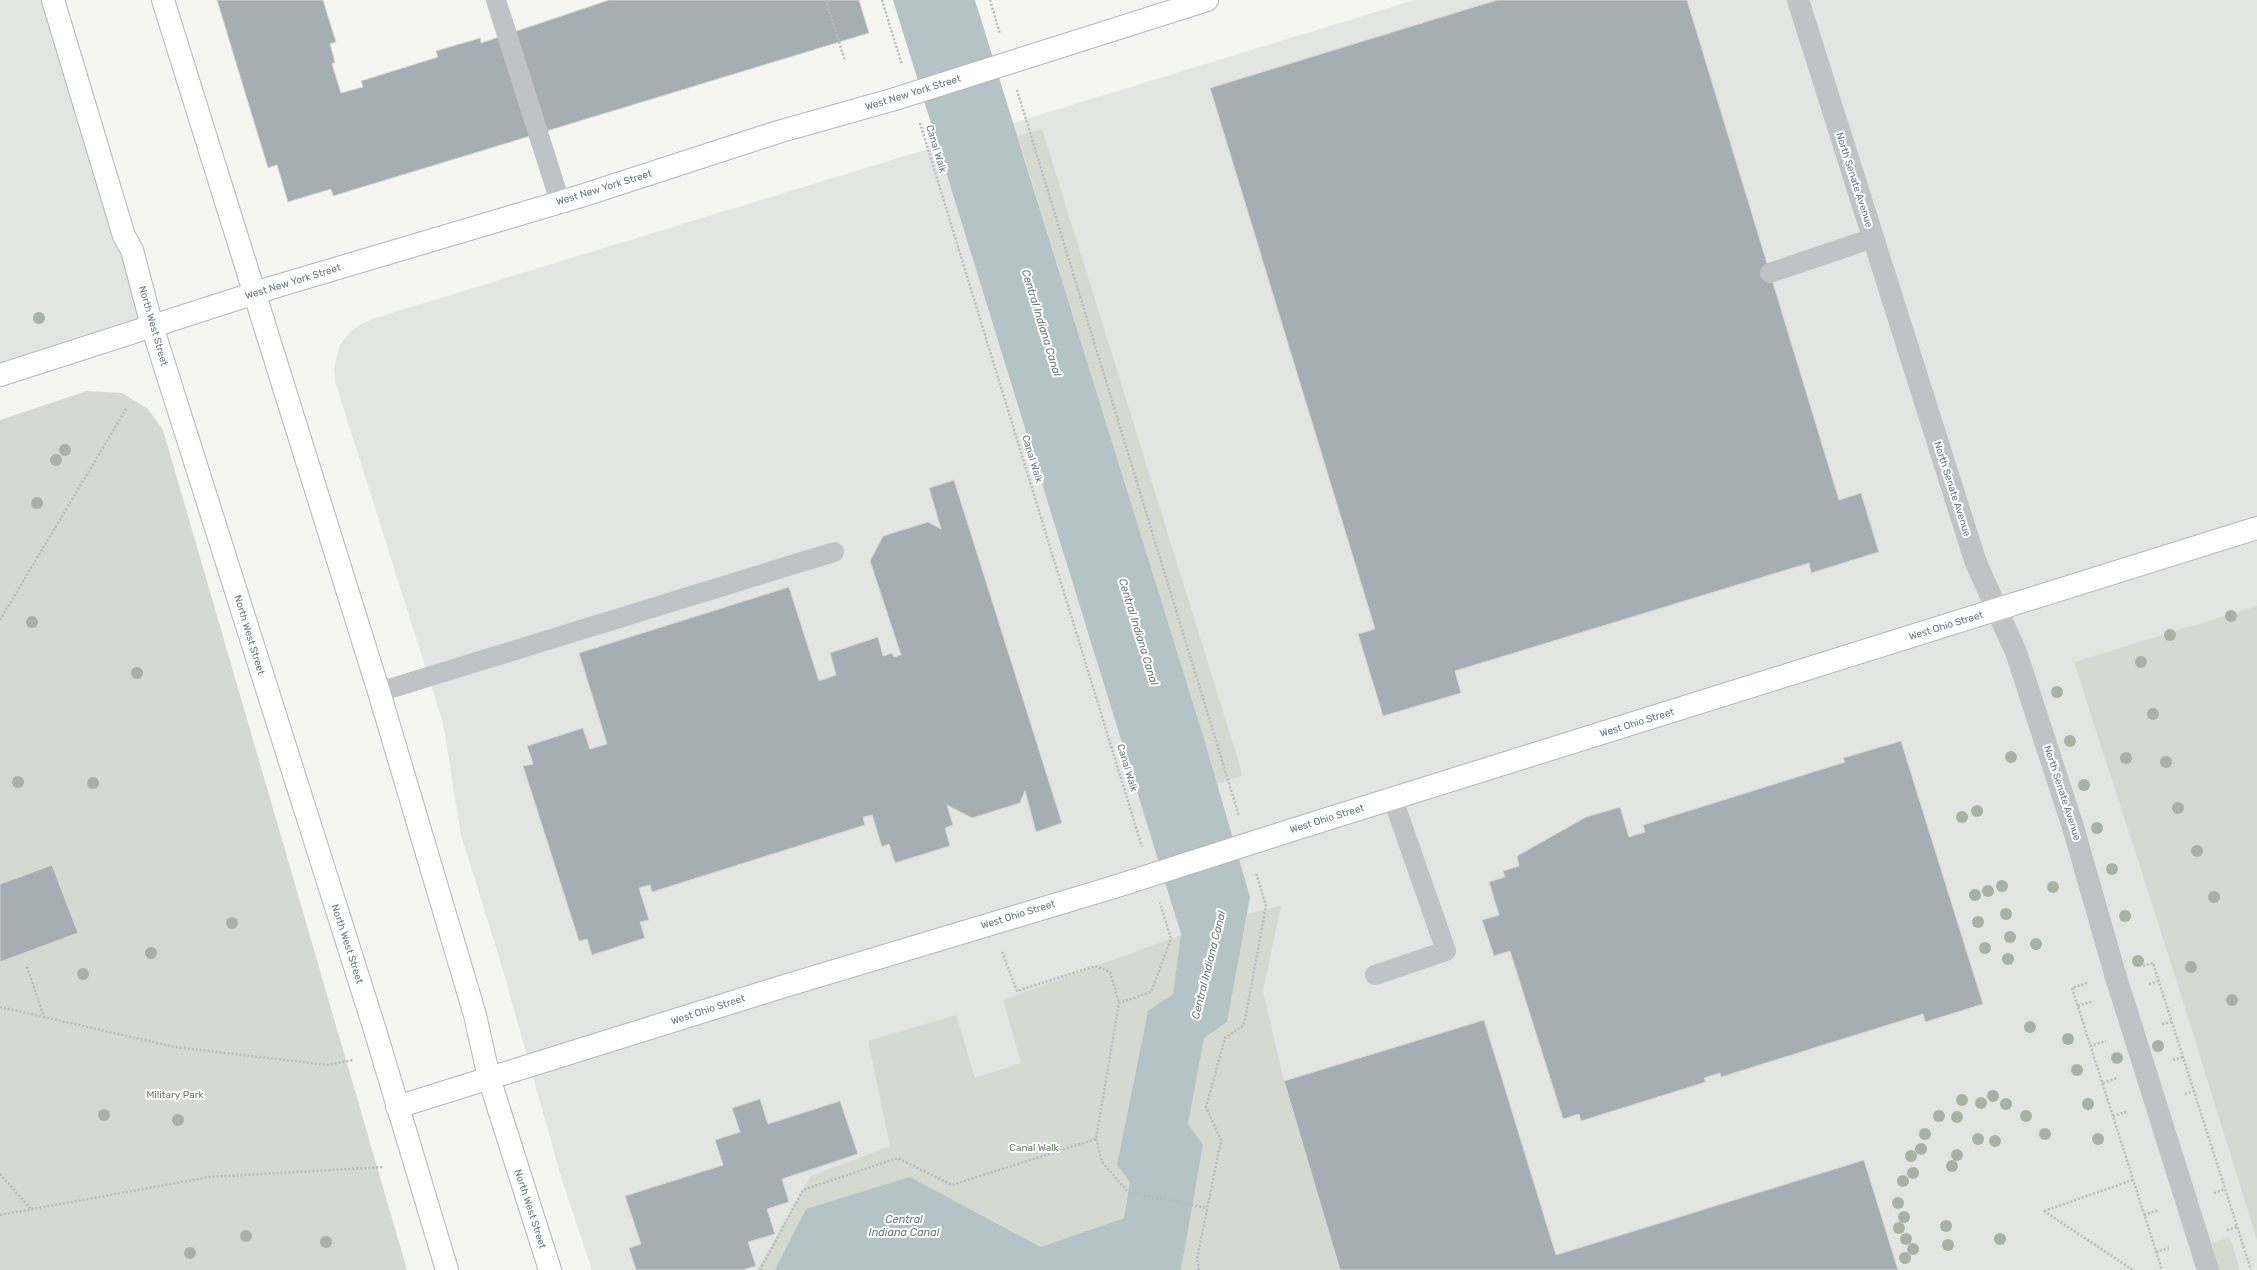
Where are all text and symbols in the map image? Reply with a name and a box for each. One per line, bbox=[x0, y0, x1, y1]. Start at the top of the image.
street label: West New York Street bbox=[864, 73, 962, 113]
street label: Canal Walk bbox=[923, 124, 949, 174]
street label: North Senate Avenue bbox=[1833, 131, 1875, 229]
street label: West New York Street bbox=[555, 168, 653, 208]
street label: West New York Street bbox=[244, 262, 342, 302]
water label: Central Indiana Canal bbox=[1018, 268, 1064, 378]
street label: North West Street bbox=[136, 285, 170, 367]
street label: Canal Walk bbox=[1019, 434, 1045, 484]
street label: North Senate Avenue bbox=[1931, 440, 1973, 538]
water label: Central Indiana Canal bbox=[1115, 577, 1161, 687]
street label: North West Street bbox=[231, 594, 267, 676]
street label: West Ohio Street bbox=[1907, 609, 1985, 643]
street label: West Ohio Street bbox=[1598, 706, 1676, 740]
street label: Canal Walk bbox=[1114, 743, 1140, 793]
street label: North Senate Avenue bbox=[2041, 744, 2083, 842]
street label: West Ohio Street bbox=[1288, 802, 1366, 836]
street label: West Ohio Street bbox=[979, 898, 1057, 932]
street label: North West Street bbox=[329, 903, 365, 985]
water label: Central Indiana Canal bbox=[1189, 910, 1229, 1020]
street label: West Ohio Street bbox=[669, 992, 747, 1028]
park label: Military Park bbox=[146, 1089, 204, 1101]
park label: Canal Walk bbox=[1009, 1142, 1059, 1154]
street label: North West Street bbox=[512, 1168, 548, 1250]
water label: Central Indiana Canal bbox=[869, 1213, 939, 1239]

